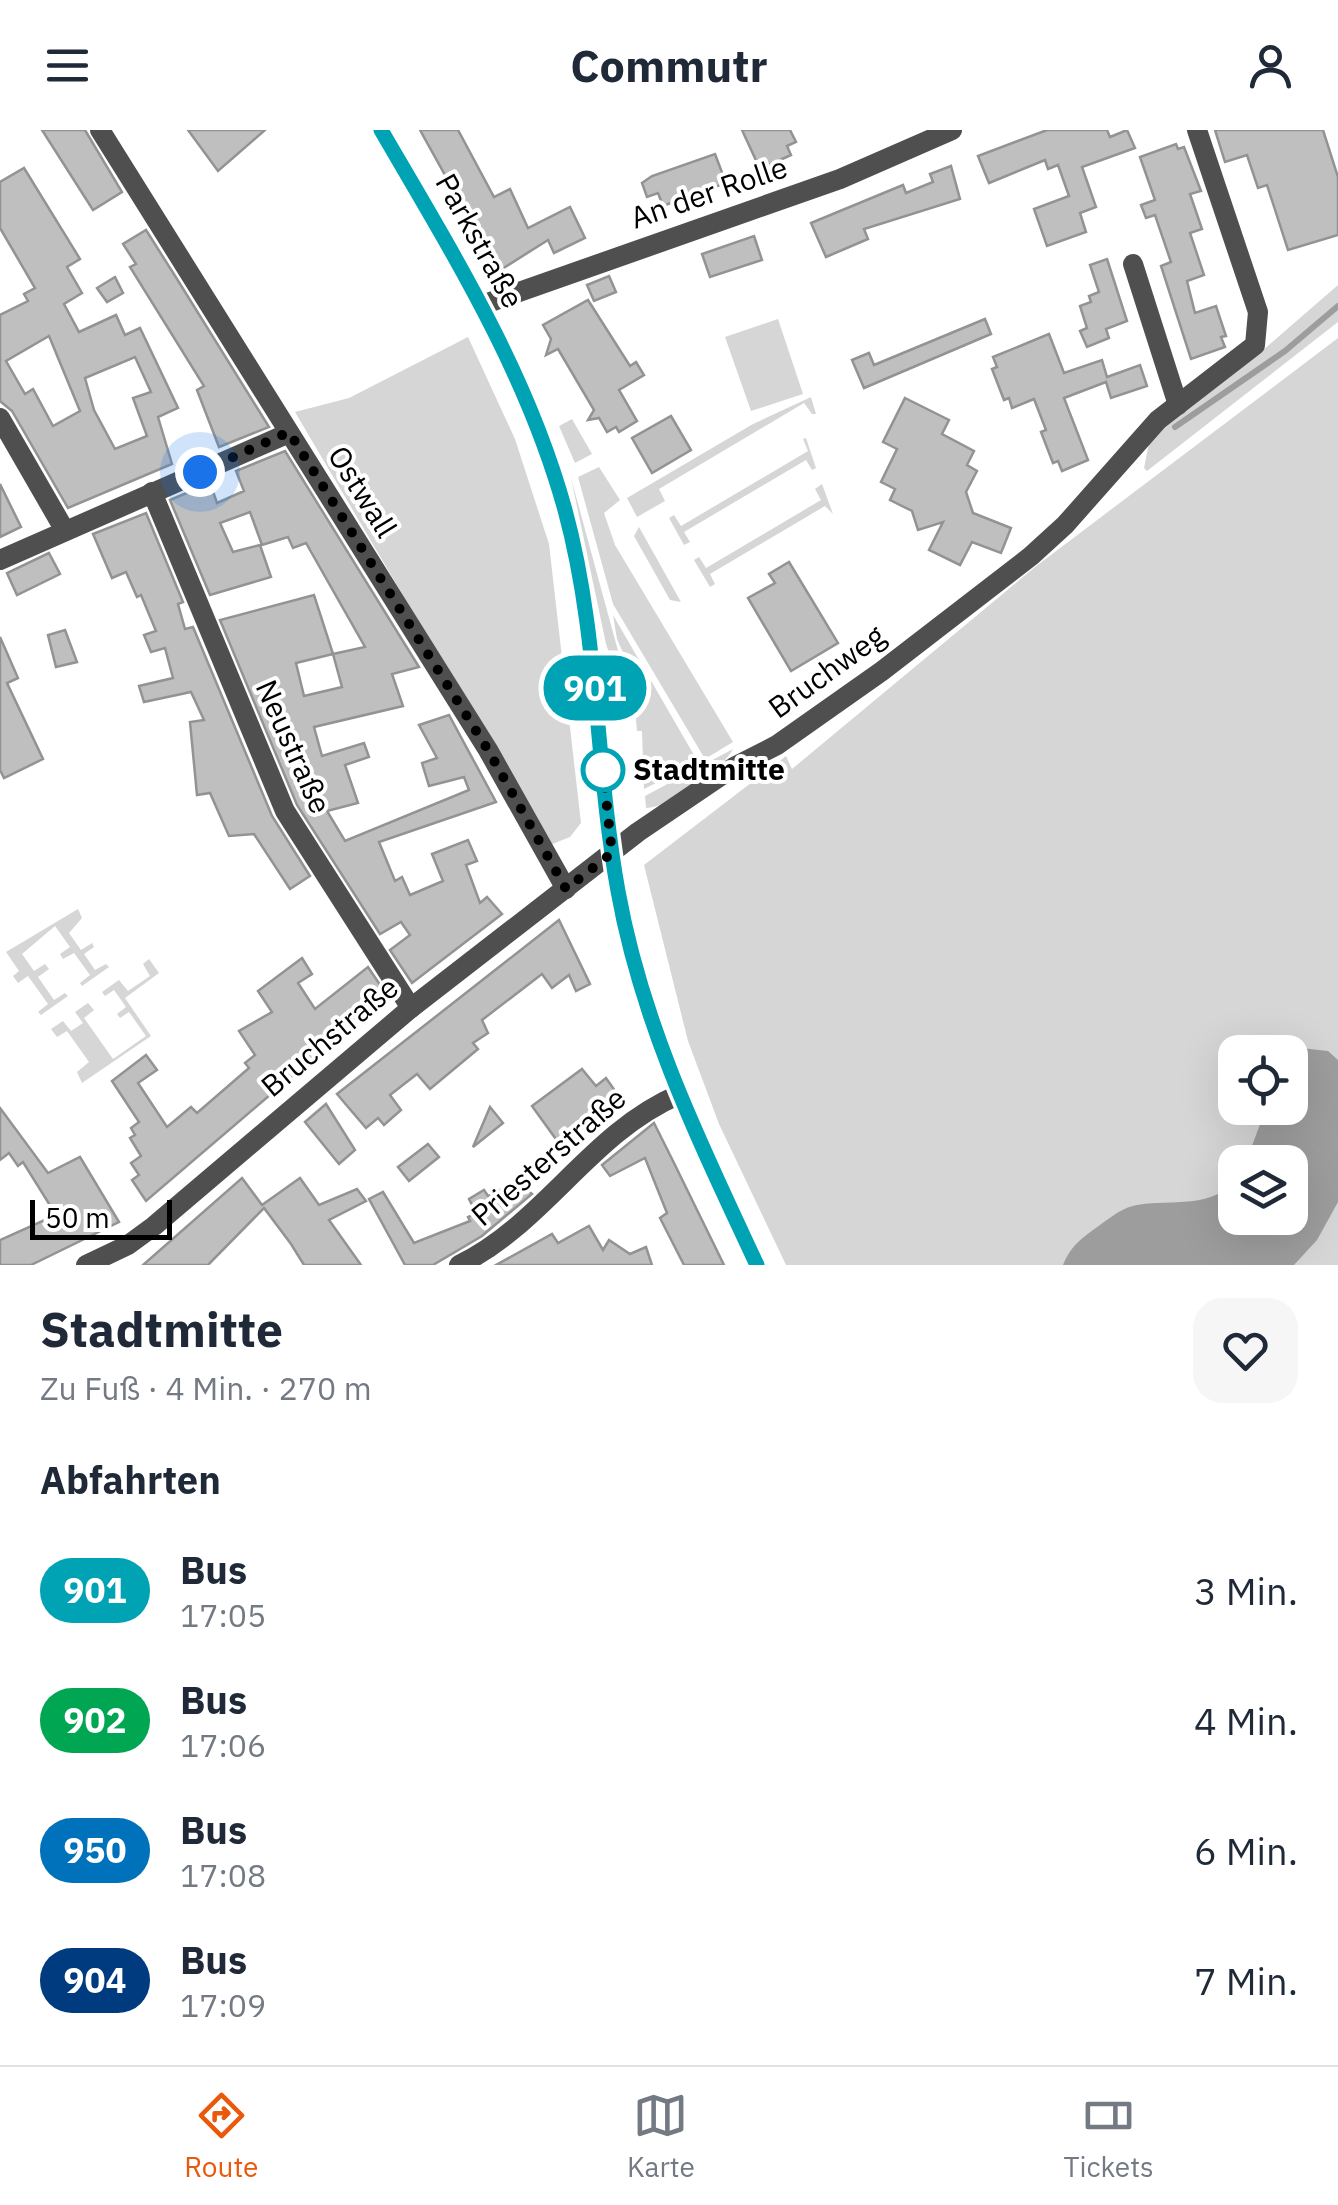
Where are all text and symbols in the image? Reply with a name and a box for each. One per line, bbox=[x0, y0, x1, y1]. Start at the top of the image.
text: Commutr bbox=[570, 36, 768, 94]
icon: menu bbox=[40, 38, 95, 93]
icon: person bbox=[1243, 38, 1298, 93]
street label: An der Rolle bbox=[625, 147, 792, 237]
street label: Parkstraße bbox=[427, 166, 533, 314]
street label: Ostwall bbox=[320, 438, 407, 544]
your location bbox=[175, 447, 225, 497]
street label: Bruchweg bbox=[760, 615, 892, 726]
line badge: 901 bbox=[538, 656, 652, 720]
text: 901 bbox=[563, 665, 627, 711]
street label: Neustraße bbox=[248, 673, 341, 819]
marker: Stadtmitte bbox=[582, 749, 624, 791]
place label: Stadtmitte bbox=[633, 749, 785, 788]
street label: Bruchstraße bbox=[252, 967, 406, 1105]
map controls bbox=[1218, 1035, 1308, 1235]
button: locate bbox=[1218, 1035, 1308, 1125]
street label: Priesterstraße bbox=[463, 1078, 634, 1234]
button: layers bbox=[1218, 1145, 1308, 1235]
scale bar bbox=[30, 1195, 172, 1240]
text: 50 m bbox=[45, 1199, 110, 1236]
text: Stadtmitte bbox=[40, 1298, 283, 1360]
button: heart bbox=[1193, 1298, 1298, 1403]
text: Zu Fuß · 4 Min. · 270 m bbox=[40, 1367, 372, 1409]
text: Abfahrten bbox=[40, 1455, 221, 1504]
text: Bus bbox=[180, 1545, 247, 1594]
text: 3 Min. bbox=[1194, 1566, 1298, 1615]
text: 901 bbox=[63, 1567, 127, 1613]
text: 17:05 bbox=[180, 1594, 266, 1636]
text: Bus bbox=[180, 1675, 247, 1724]
text: 4 Min. bbox=[1194, 1696, 1298, 1745]
text: 902 bbox=[63, 1697, 127, 1743]
text: 17:06 bbox=[180, 1724, 266, 1766]
text: Bus bbox=[180, 1805, 247, 1854]
text: 6 Min. bbox=[1194, 1826, 1298, 1875]
text: 950 bbox=[63, 1827, 127, 1873]
text: 17:08 bbox=[180, 1854, 266, 1896]
text: Bus bbox=[180, 1935, 247, 1984]
text: 7 Min. bbox=[1194, 1956, 1298, 2005]
text: 904 bbox=[63, 1957, 127, 2003]
text: 17:09 bbox=[180, 1984, 266, 2026]
tab: Route bbox=[184, 2088, 258, 2185]
tab: Karte bbox=[627, 2088, 695, 2185]
tab: Tickets bbox=[1063, 2088, 1154, 2185]

